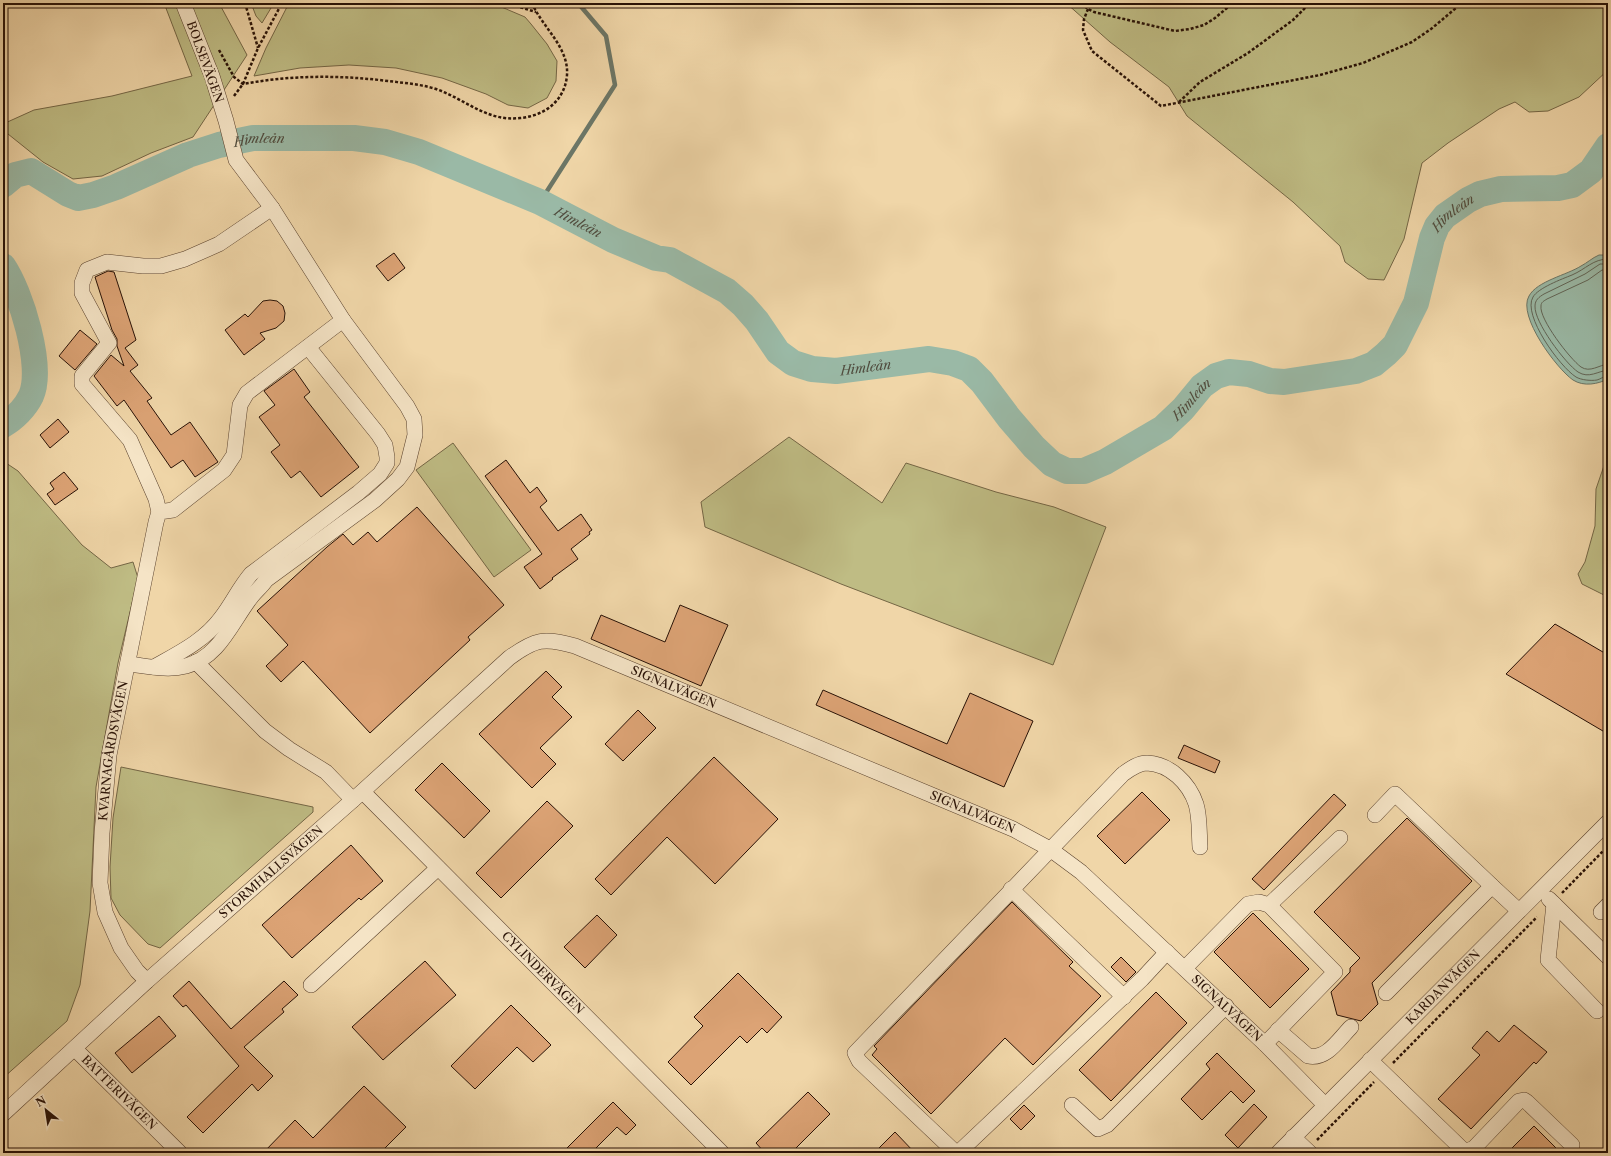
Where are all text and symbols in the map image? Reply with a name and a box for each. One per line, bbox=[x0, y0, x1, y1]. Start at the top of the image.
street label: BOLSEVÄGEN bbox=[184, 19, 228, 105]
water label: Himleån bbox=[231, 130, 285, 150]
water label: Himleån bbox=[1427, 190, 1477, 236]
water label: Himleån bbox=[551, 203, 605, 241]
water label: Himleån bbox=[838, 356, 892, 379]
water label: Himleån bbox=[1167, 374, 1214, 424]
street label: SIGNALVÄGEN bbox=[629, 662, 719, 711]
street label: KVARNAGÅRDSVÄGEN bbox=[95, 679, 131, 821]
street label: SIGNALVÄGEN bbox=[928, 787, 1018, 836]
street label: STORMHALLSVÄGEN bbox=[216, 822, 326, 921]
street label: CYLINDERVÄGEN bbox=[499, 928, 587, 1017]
street label: KARDANVÄGEN bbox=[1402, 946, 1483, 1027]
street label: SIGNALVÄGEN bbox=[1189, 971, 1266, 1045]
street label: BATTERIVÄGEN bbox=[79, 1052, 160, 1133]
north arrow bbox=[26, 1090, 66, 1130]
text: N bbox=[33, 1093, 49, 1110]

